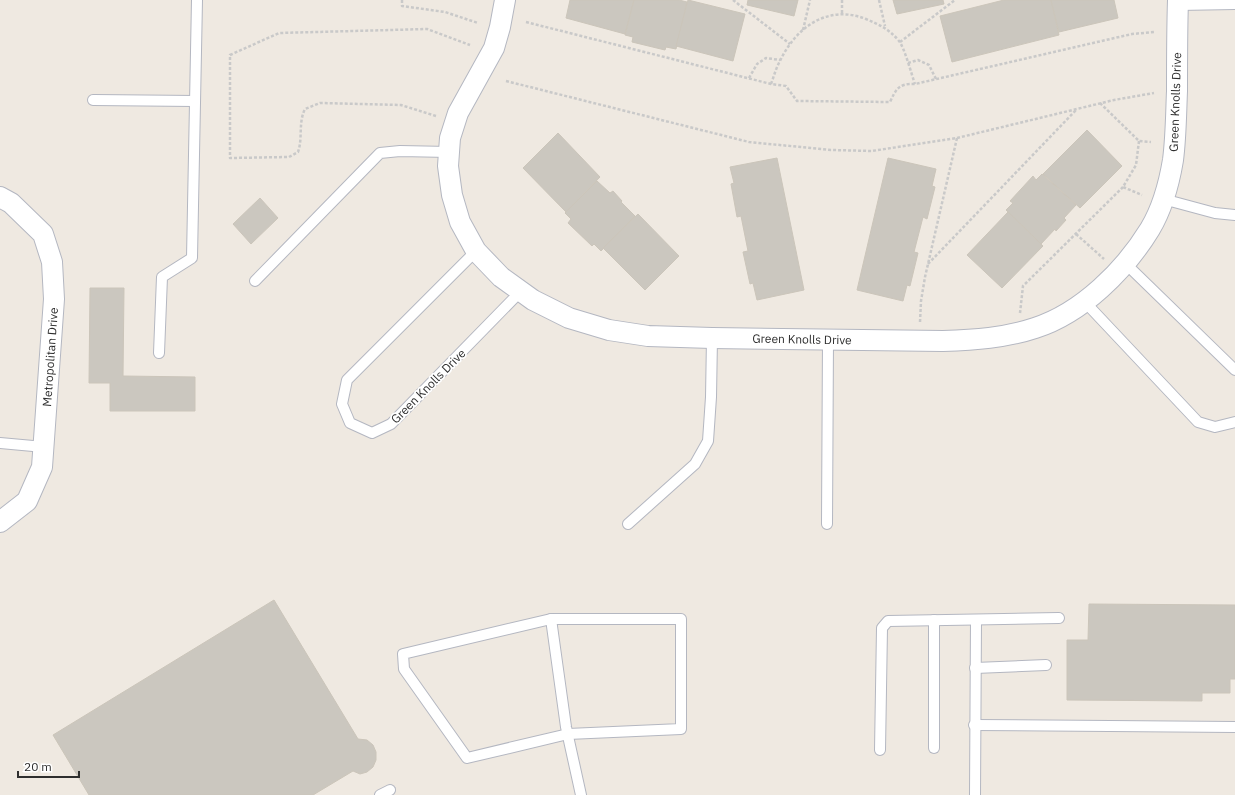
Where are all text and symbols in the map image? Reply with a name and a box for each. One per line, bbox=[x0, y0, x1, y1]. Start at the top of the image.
street label: Green Knolls Drive bbox=[1166, 52, 1184, 152]
street label: Metropolitan Drive bbox=[39, 306, 61, 407]
street label: Green Knolls Drive bbox=[752, 331, 852, 347]
street label: Green Knolls Drive bbox=[388, 345, 469, 426]
scale bar bbox=[18, 753, 79, 779]
text: 20 m bbox=[24, 759, 52, 774]

